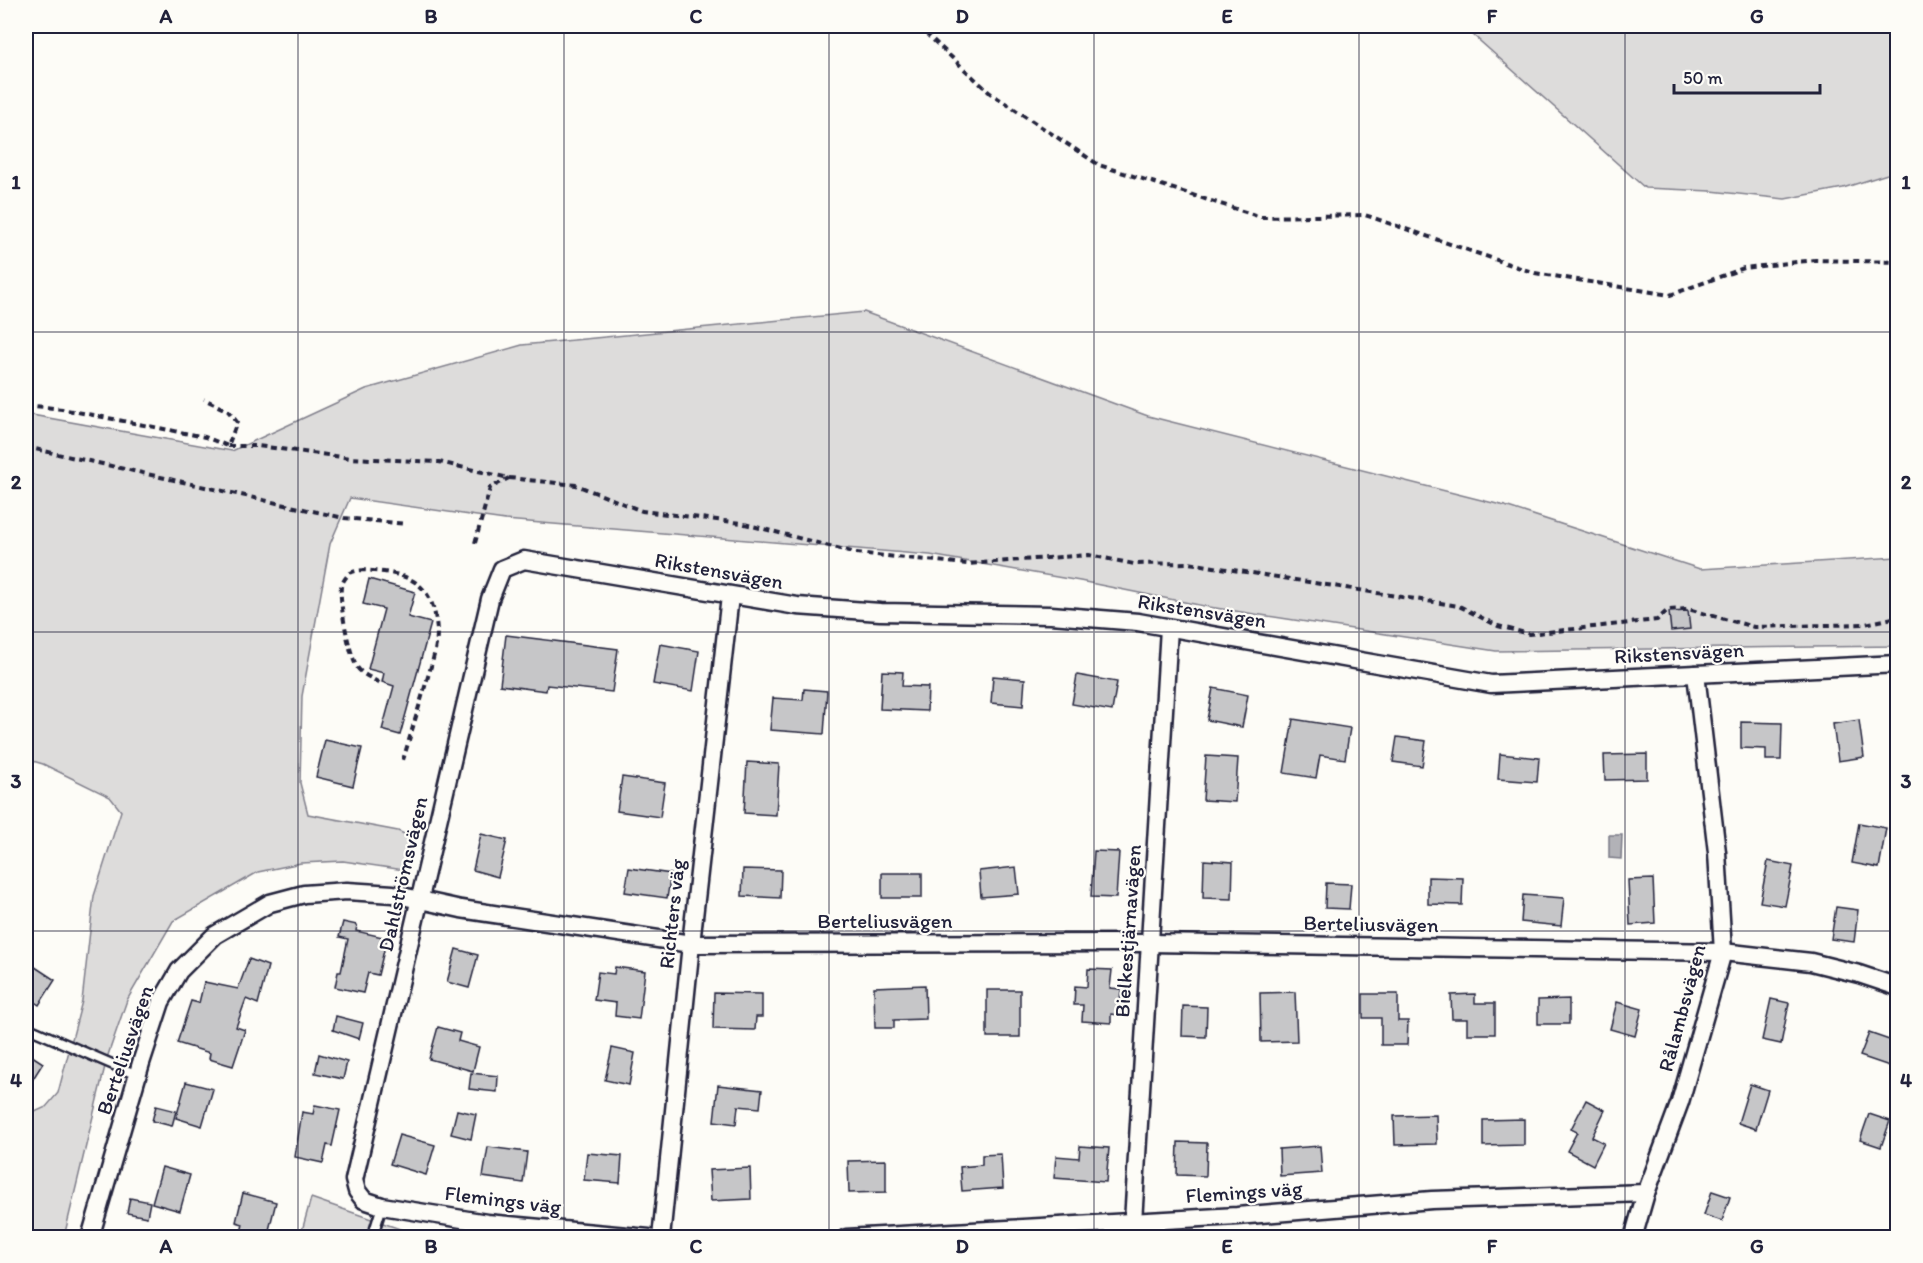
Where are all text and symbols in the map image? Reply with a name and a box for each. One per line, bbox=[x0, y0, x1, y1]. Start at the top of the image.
text: A bbox=[159, 4, 173, 28]
text: B bbox=[425, 4, 438, 28]
text: C bbox=[690, 4, 703, 28]
text: D bbox=[955, 4, 969, 28]
text: E bbox=[1221, 4, 1233, 28]
text: F bbox=[1487, 4, 1498, 28]
text: G bbox=[1750, 4, 1764, 28]
scale bar bbox=[1674, 57, 1820, 95]
text: 50 m bbox=[1683, 67, 1723, 89]
text: 1 bbox=[11, 170, 21, 194]
text: 1 bbox=[1901, 170, 1911, 194]
text: 2 bbox=[11, 470, 22, 494]
text: 2 bbox=[1901, 470, 1912, 494]
street label: Rikstensvägen bbox=[653, 547, 785, 594]
street label: Rikstensvägen bbox=[1136, 588, 1268, 633]
street label: Rikstensvägen bbox=[1613, 637, 1745, 668]
text: 3 bbox=[11, 769, 22, 793]
text: 3 bbox=[1901, 769, 1912, 793]
street label: Dahlströmsvägen bbox=[373, 794, 433, 954]
street label: Bielkestjärnavägen bbox=[1109, 843, 1146, 1018]
street label: Richters väg bbox=[653, 858, 690, 970]
street label: Berteliusvägen bbox=[817, 908, 953, 933]
street label: Berteliusvägen bbox=[1303, 910, 1439, 937]
street label: Rålambsvägen bbox=[1652, 941, 1711, 1074]
street label: Berteliusvägen bbox=[91, 982, 158, 1118]
text: 4 bbox=[10, 1068, 22, 1092]
text: 4 bbox=[1900, 1068, 1912, 1092]
street label: Flemings väg bbox=[1185, 1175, 1304, 1208]
street label: Flemings väg bbox=[443, 1180, 563, 1219]
text: A bbox=[159, 1234, 173, 1258]
text: B bbox=[425, 1234, 438, 1258]
text: C bbox=[690, 1234, 703, 1258]
text: D bbox=[955, 1234, 969, 1258]
text: E bbox=[1221, 1234, 1233, 1258]
text: F bbox=[1487, 1234, 1498, 1258]
text: G bbox=[1750, 1234, 1764, 1258]

